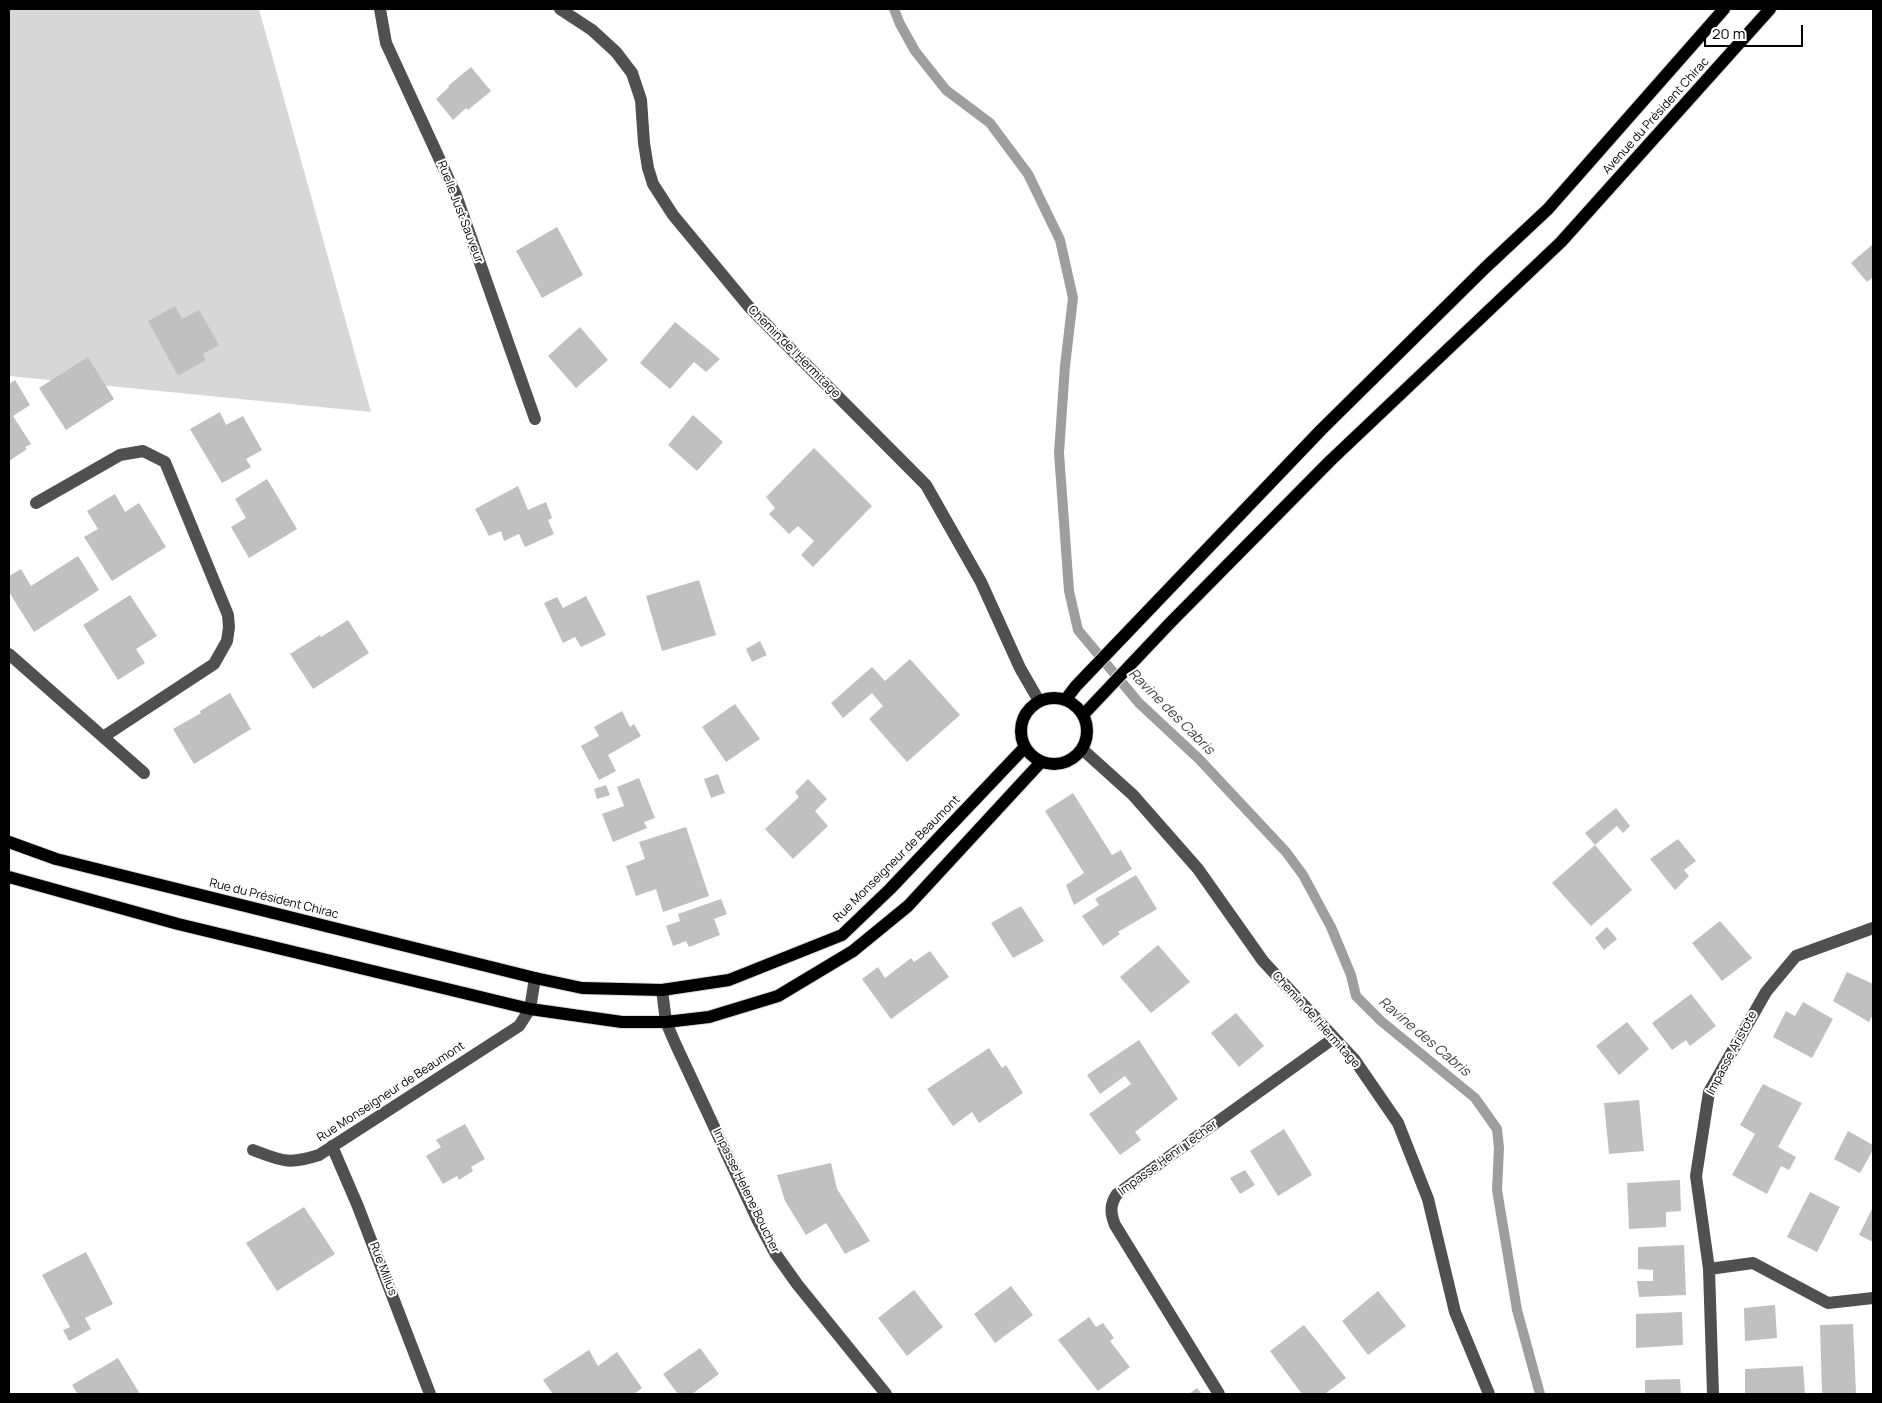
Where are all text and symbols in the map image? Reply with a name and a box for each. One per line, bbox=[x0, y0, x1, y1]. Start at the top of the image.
scale bar bbox=[1707, 15, 1806, 47]
text: 20 m bbox=[1712, 23, 1745, 44]
street label: Avenue du Président Chirac bbox=[1600, 55, 1712, 177]
street label: Ruelle Just Sauveur bbox=[434, 159, 486, 265]
street label: Chemin de l'Hermitage bbox=[745, 303, 843, 401]
water label: Ravine des Cabris bbox=[1125, 666, 1217, 758]
street label: Rue Monseigneur de Beaumont bbox=[831, 793, 963, 925]
street label: Rue du Président Chirac bbox=[208, 876, 340, 922]
street label: Chemin de l'Hermitage bbox=[1269, 969, 1363, 1071]
water label: Ravine des Cabris bbox=[1375, 994, 1473, 1080]
street label: Impasse Aristote bbox=[1704, 1009, 1760, 1097]
street label: Rue Monseigneur de Beaumont bbox=[314, 1039, 468, 1145]
street label: Impasse Henri Techer bbox=[1116, 1117, 1220, 1199]
street label: Impasse Helene Boucher bbox=[710, 1126, 782, 1256]
street label: Rue Milius bbox=[366, 1240, 400, 1298]

